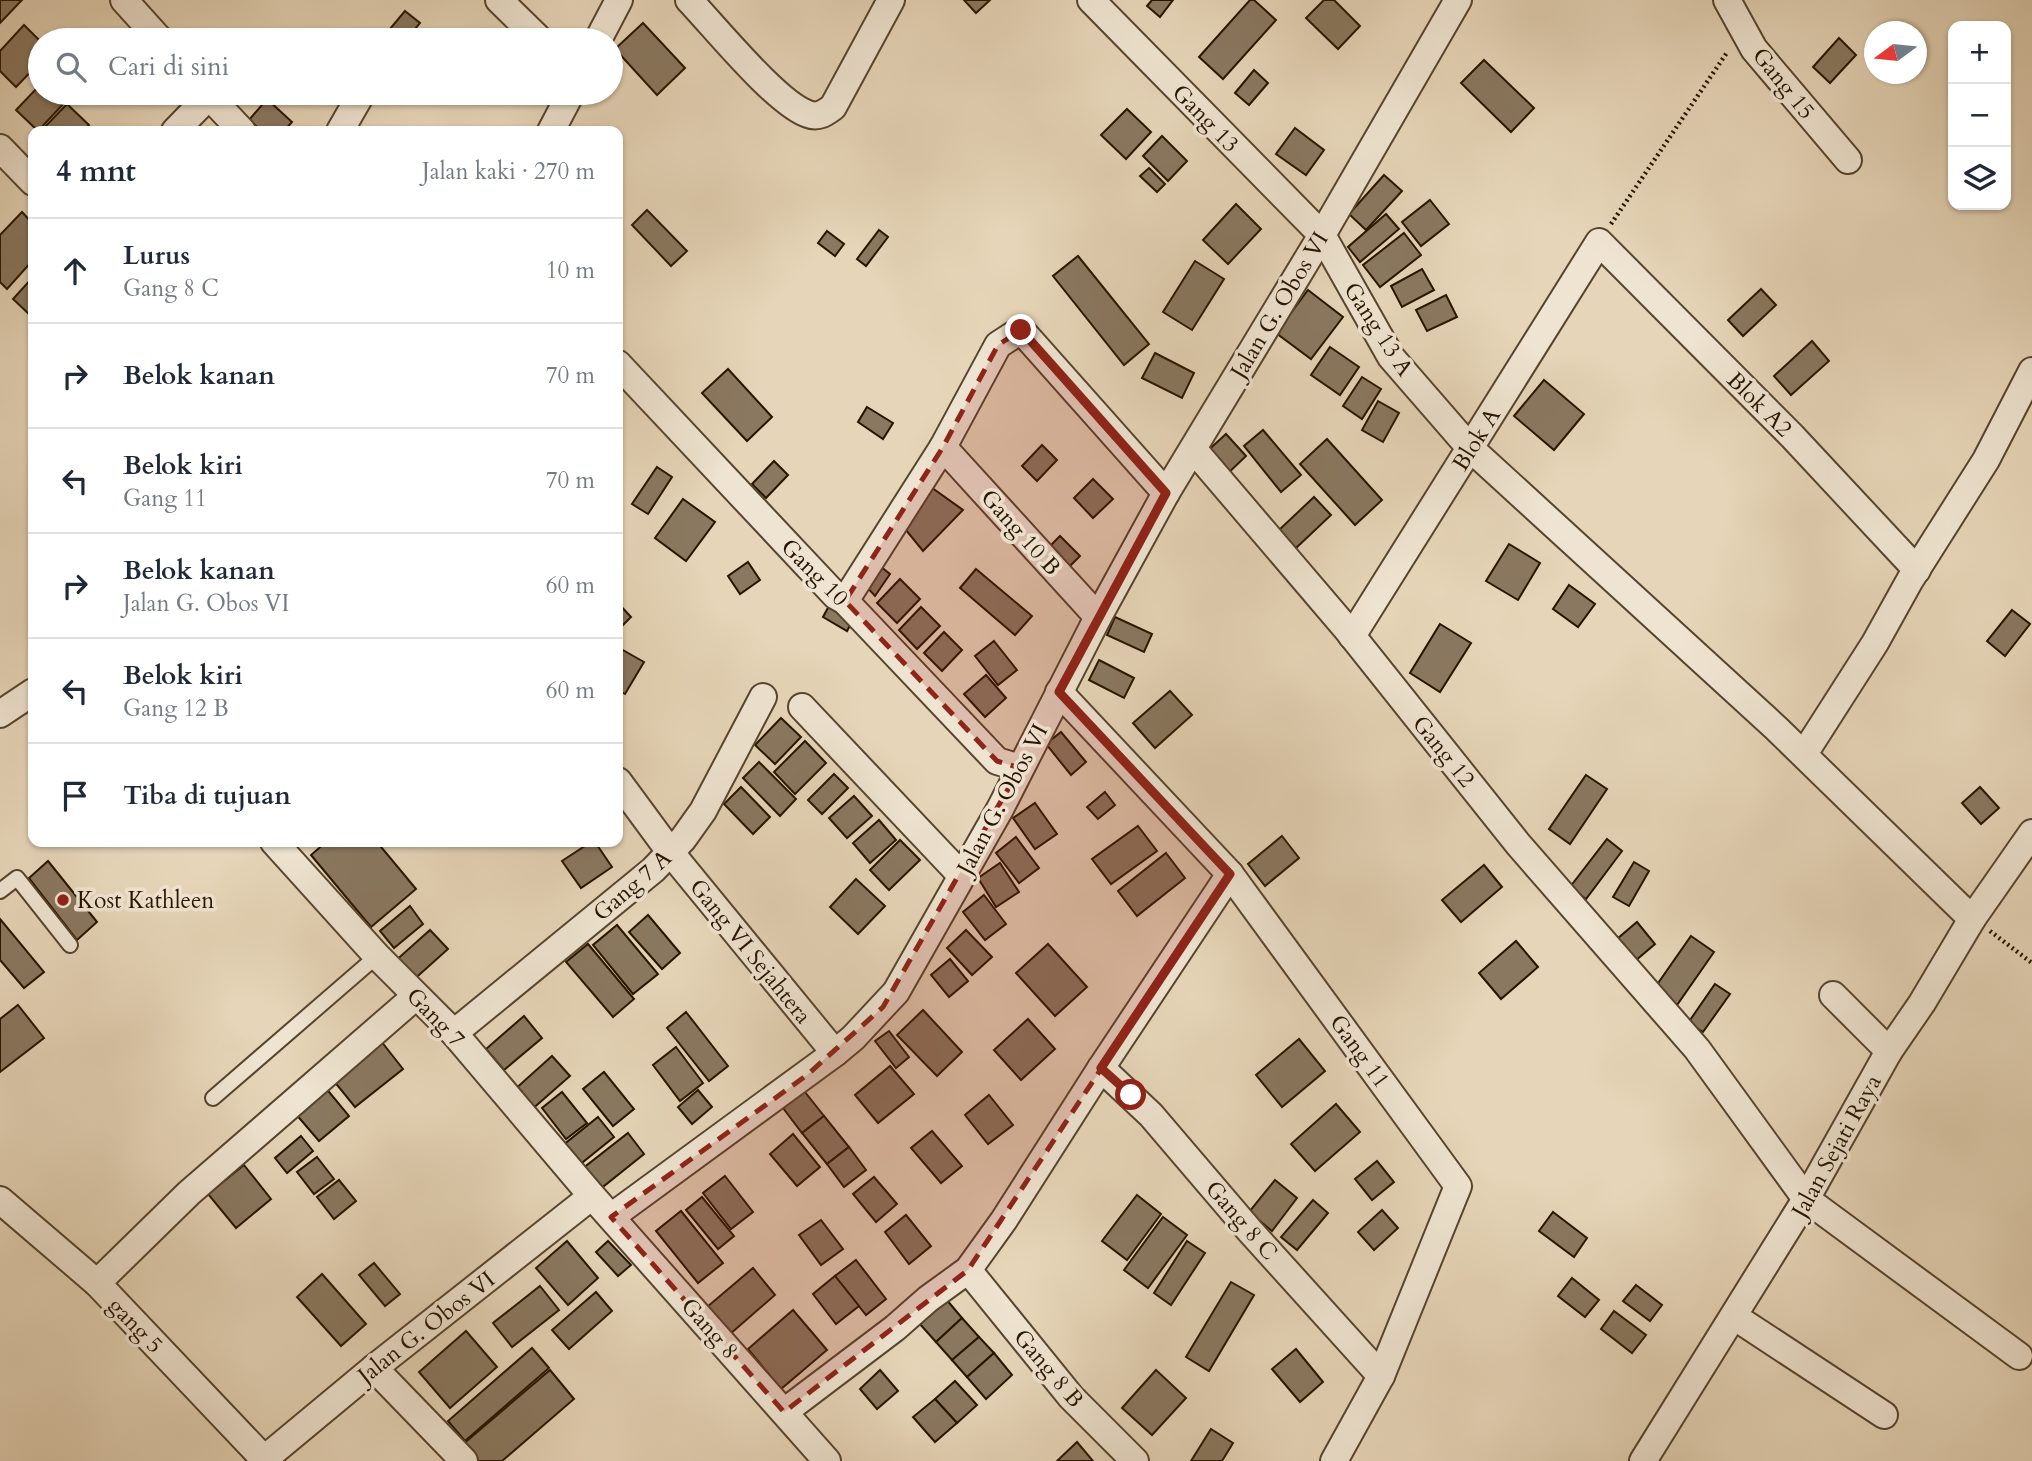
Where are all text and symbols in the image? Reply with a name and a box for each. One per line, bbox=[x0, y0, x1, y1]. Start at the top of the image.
north arrow bbox=[1864, 21, 1927, 84]
map controls bbox=[1948, 21, 2011, 210]
button: + bbox=[1948, 21, 2011, 84]
search box bbox=[28, 28, 623, 105]
street label: Gang 15 bbox=[1745, 41, 1822, 126]
icon: search bbox=[52, 48, 90, 86]
text: Cari di sini bbox=[108, 49, 229, 84]
street label: Gang 13 bbox=[1165, 77, 1246, 159]
button: − bbox=[1948, 84, 2011, 147]
button: layers bbox=[1948, 147, 2011, 210]
text: 4 mnt bbox=[56, 151, 136, 192]
text: Jalan kaki · 270 m bbox=[422, 156, 595, 187]
street label: Jalan G. Obos VI bbox=[1222, 226, 1336, 387]
text: Lurus bbox=[123, 238, 190, 273]
icon: ahead bbox=[56, 252, 94, 290]
text: 10 m bbox=[546, 255, 595, 286]
text: Gang 8 C bbox=[123, 273, 219, 304]
street label: Gang 13 A bbox=[1337, 276, 1421, 383]
route end bbox=[1005, 314, 1036, 345]
icon: right bbox=[56, 357, 94, 395]
text: Belok kanan bbox=[123, 358, 275, 393]
text: 70 m bbox=[546, 360, 595, 391]
street label: Blok A2 bbox=[1720, 365, 1799, 444]
street label: Blok A bbox=[1445, 401, 1508, 477]
text: Belok kiri bbox=[123, 448, 243, 483]
icon: left bbox=[56, 462, 94, 500]
text: 70 m bbox=[546, 465, 595, 496]
text: Gang 11 bbox=[123, 483, 207, 514]
street label: Gang 10 B bbox=[974, 483, 1067, 582]
street label: Gang 10 bbox=[774, 532, 855, 613]
text: Belok kanan bbox=[123, 553, 275, 588]
icon: right bbox=[56, 567, 94, 605]
text: 60 m bbox=[546, 570, 595, 601]
text: Jalan G. Obos VI bbox=[123, 588, 289, 619]
text: Belok kiri bbox=[123, 658, 243, 693]
icon: left bbox=[56, 672, 94, 710]
text: 60 m bbox=[546, 675, 595, 706]
text: Gang 12 B bbox=[123, 693, 229, 724]
street label: Gang 12 bbox=[1405, 709, 1482, 794]
street label: Jalan G. Obos VI bbox=[948, 719, 1055, 883]
icon: arrive bbox=[56, 777, 94, 815]
text: Tiba di tujuan bbox=[123, 778, 291, 813]
street label: Gang 7 A bbox=[586, 842, 679, 928]
street label: Gang VI Sejahtera bbox=[682, 872, 819, 1030]
place label: Kost Kathleen bbox=[77, 885, 214, 916]
marker: Kost Kathleen bbox=[55, 892, 71, 908]
street label: Gang 7 bbox=[399, 981, 472, 1054]
street label: Gang 11 bbox=[1322, 1008, 1397, 1094]
street label: Jalan Sejati Raya bbox=[1783, 1069, 1889, 1226]
route start bbox=[1115, 1079, 1146, 1110]
street label: Gang 8 C bbox=[1198, 1174, 1285, 1267]
street label: Jalan G. Obos VI bbox=[349, 1264, 501, 1393]
street label: gang 5 bbox=[101, 1291, 170, 1360]
street label: Gang 8 bbox=[674, 1291, 745, 1365]
street label: Gang 8 B bbox=[1007, 1322, 1091, 1414]

